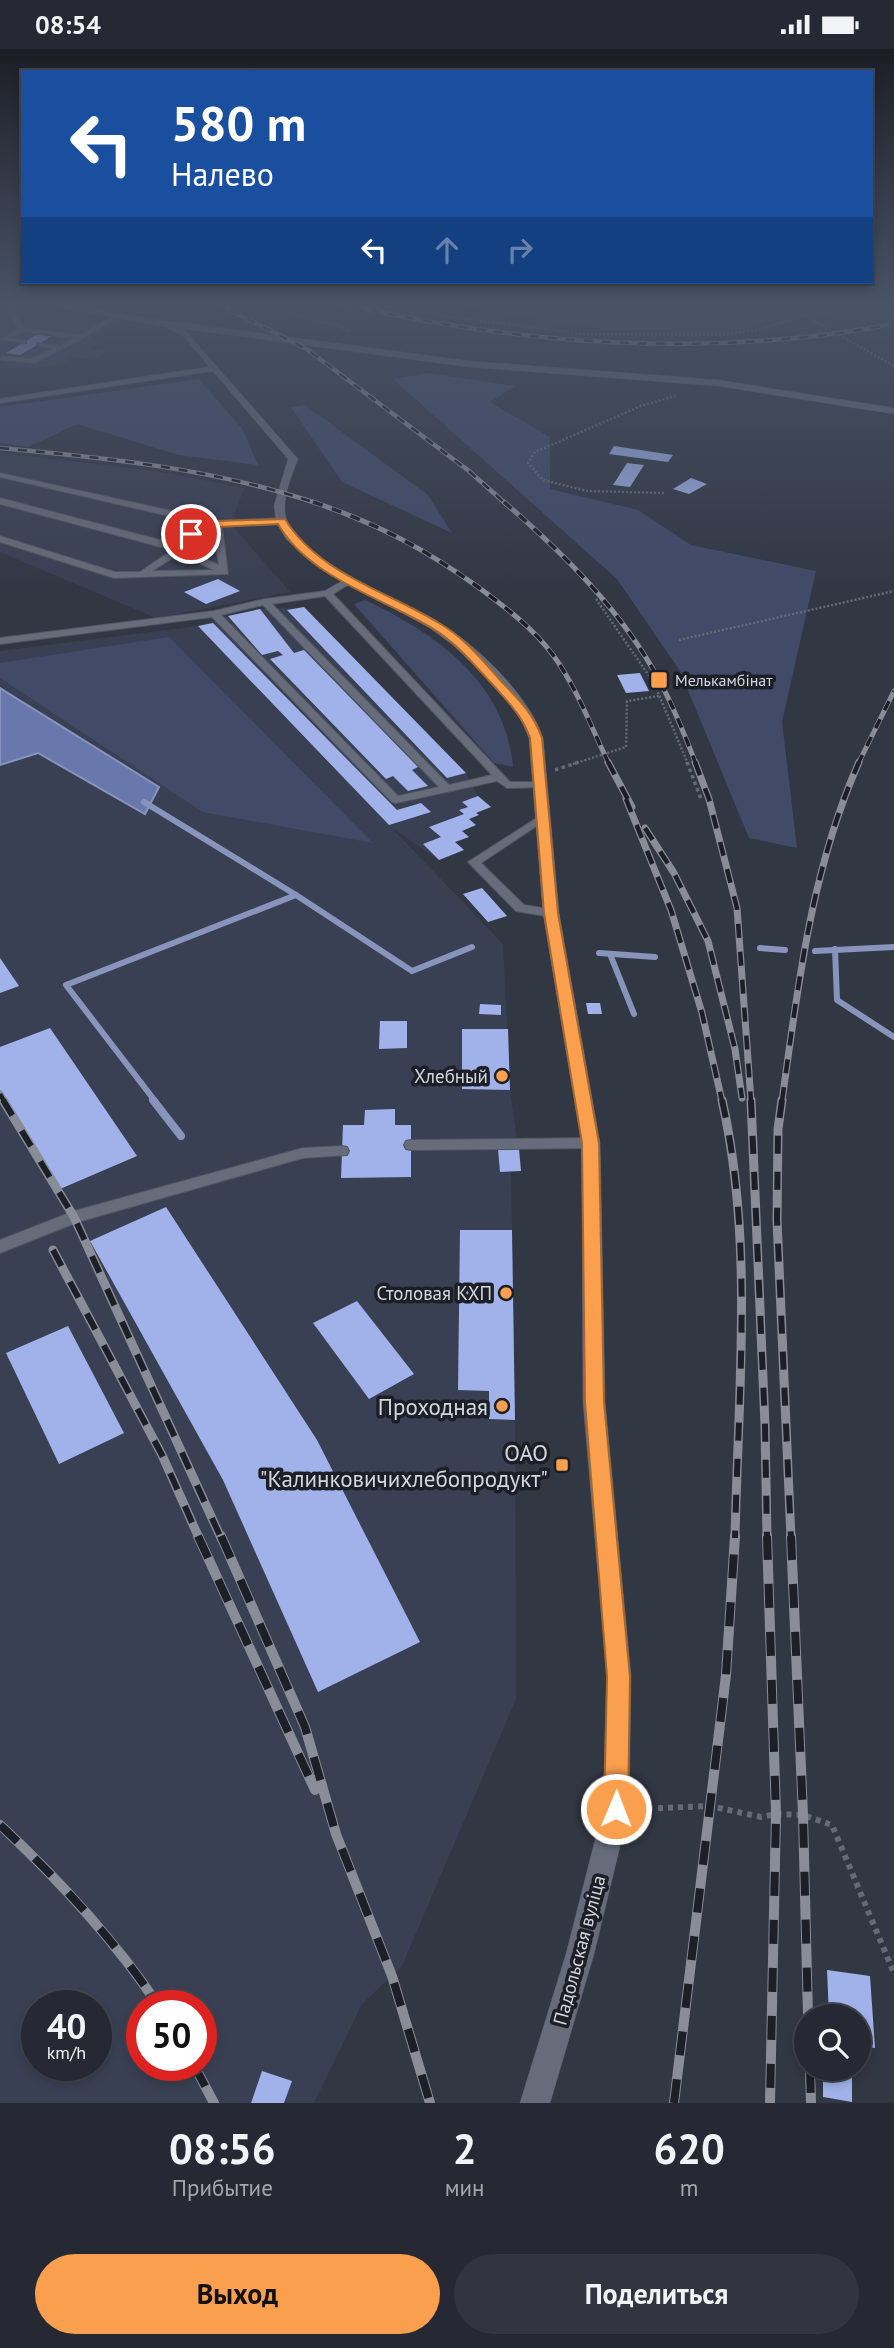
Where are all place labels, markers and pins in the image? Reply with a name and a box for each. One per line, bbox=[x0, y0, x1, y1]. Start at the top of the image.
pin bbox=[161, 504, 221, 564]
marker: Мелькамбінат bbox=[649, 670, 669, 690]
place label: Мелькамбінат bbox=[675, 670, 773, 690]
place label: Хлебный bbox=[414, 1064, 488, 1088]
marker: Хлебный bbox=[494, 1068, 510, 1084]
place label: Столовая КХП bbox=[376, 1281, 492, 1305]
marker: Столовая КХП bbox=[498, 1285, 514, 1301]
place label: Проходная bbox=[378, 1392, 488, 1421]
marker: Проходная bbox=[494, 1398, 510, 1414]
place label: ОАО "Калинковичихлебопродукт" bbox=[260, 1438, 548, 1493]
marker: ОАО "Калинковичихлебопродукт" bbox=[554, 1457, 570, 1473]

